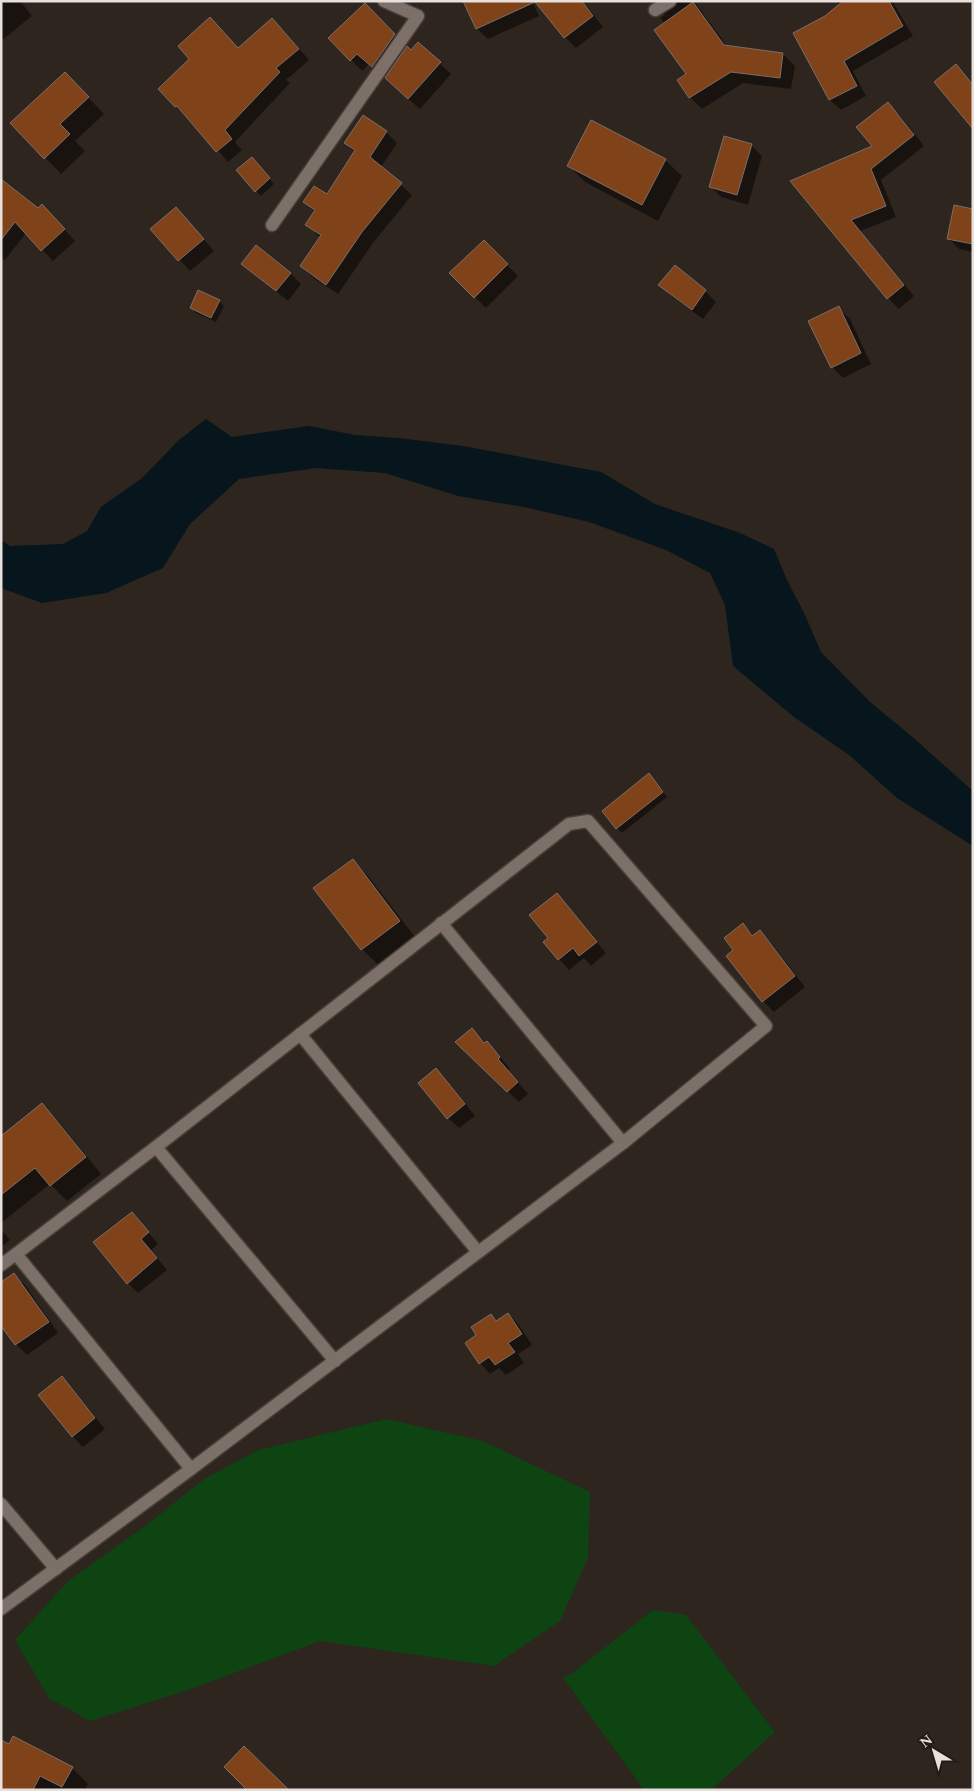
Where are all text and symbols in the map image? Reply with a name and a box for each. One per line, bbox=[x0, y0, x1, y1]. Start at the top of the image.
north arrow bbox=[909, 1726, 959, 1776]
text: N bbox=[915, 1729, 937, 1753]

